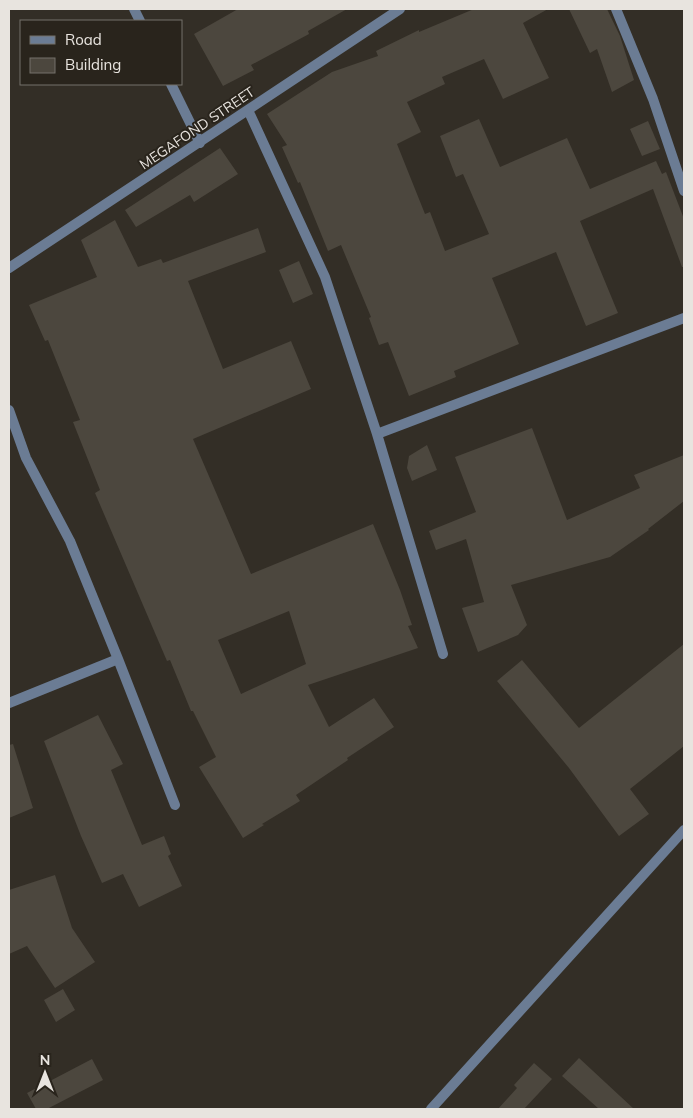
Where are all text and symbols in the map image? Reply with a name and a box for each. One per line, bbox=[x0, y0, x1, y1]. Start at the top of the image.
legend bbox=[20, 20, 182, 85]
text: Road bbox=[65, 30, 102, 49]
text: Building bbox=[65, 55, 121, 74]
street label: MEGAFOND STREET bbox=[136, 82, 258, 173]
north arrow bbox=[20, 1048, 70, 1098]
text: N bbox=[40, 1051, 50, 1069]

